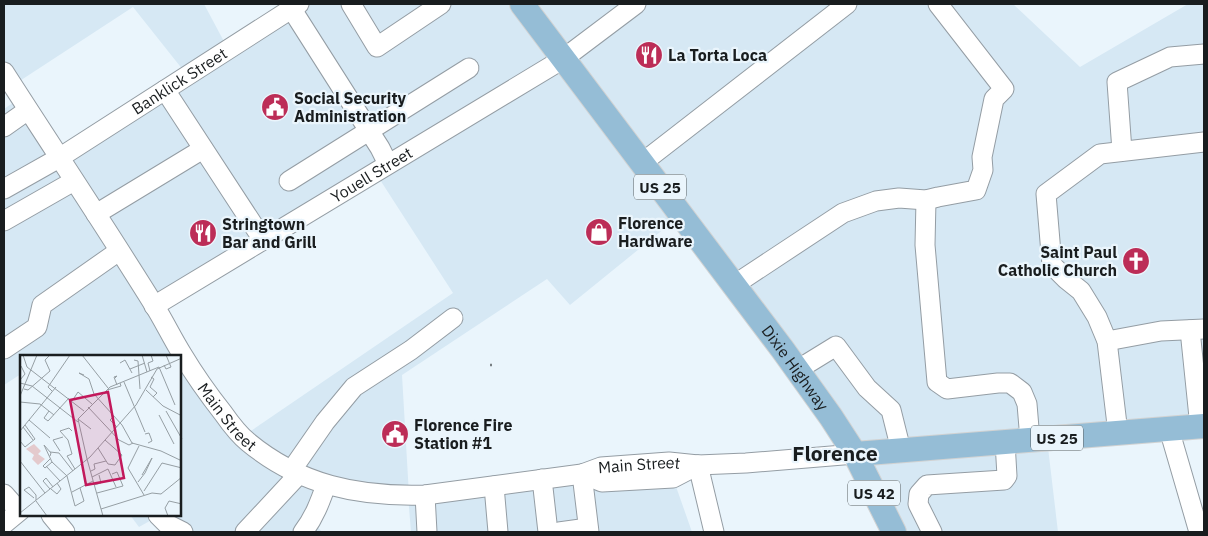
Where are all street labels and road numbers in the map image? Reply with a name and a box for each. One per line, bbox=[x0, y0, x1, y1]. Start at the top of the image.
street label: Banklick Street bbox=[128, 43, 231, 119]
street label: Youell Street bbox=[327, 142, 416, 207]
road number: US 25 bbox=[634, 174, 686, 200]
street label: Dixie Highway bbox=[758, 321, 833, 414]
street label: Main Street bbox=[194, 379, 261, 455]
road number: US 25 bbox=[1031, 426, 1083, 450]
street label: Main Street bbox=[597, 452, 681, 477]
road number: US 42 bbox=[848, 480, 900, 506]

